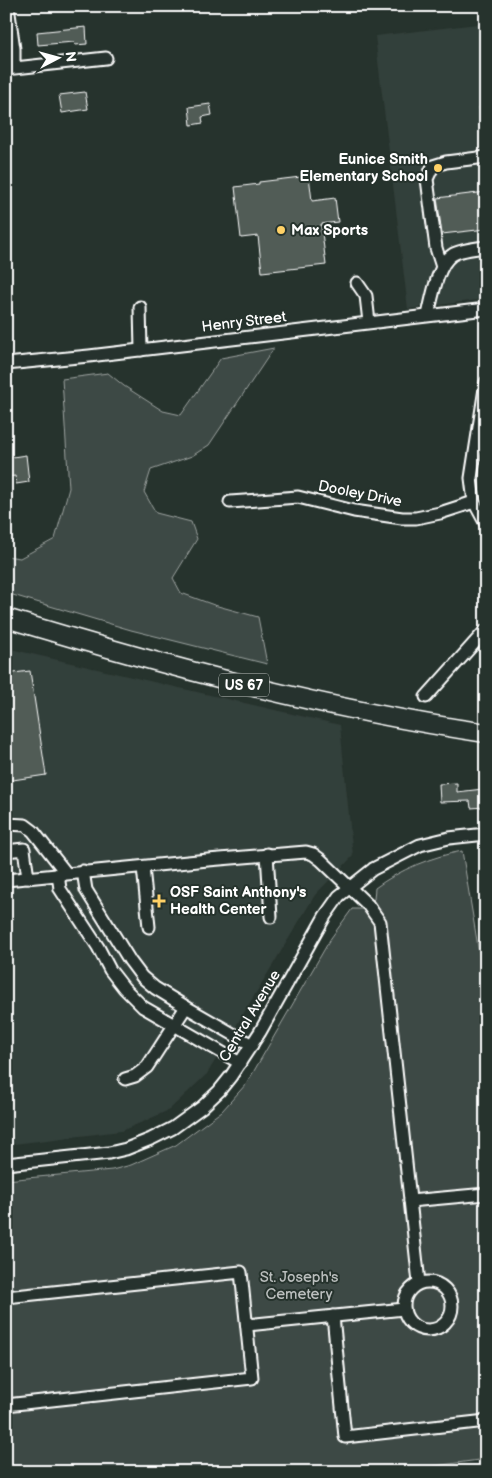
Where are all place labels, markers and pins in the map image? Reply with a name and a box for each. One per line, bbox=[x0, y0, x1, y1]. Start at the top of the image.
place label: Eunice Smith Elementary School bbox=[300, 150, 428, 186]
marker: Eunice Smith Elementary School bbox=[432, 162, 444, 174]
place label: Max Sports bbox=[291, 221, 368, 240]
marker: Max Sports bbox=[275, 224, 287, 236]
place label: OSF Saint Anthony's Health Center bbox=[170, 883, 306, 919]
marker: OSF Saint Anthony's Health Center bbox=[152, 894, 166, 908]

